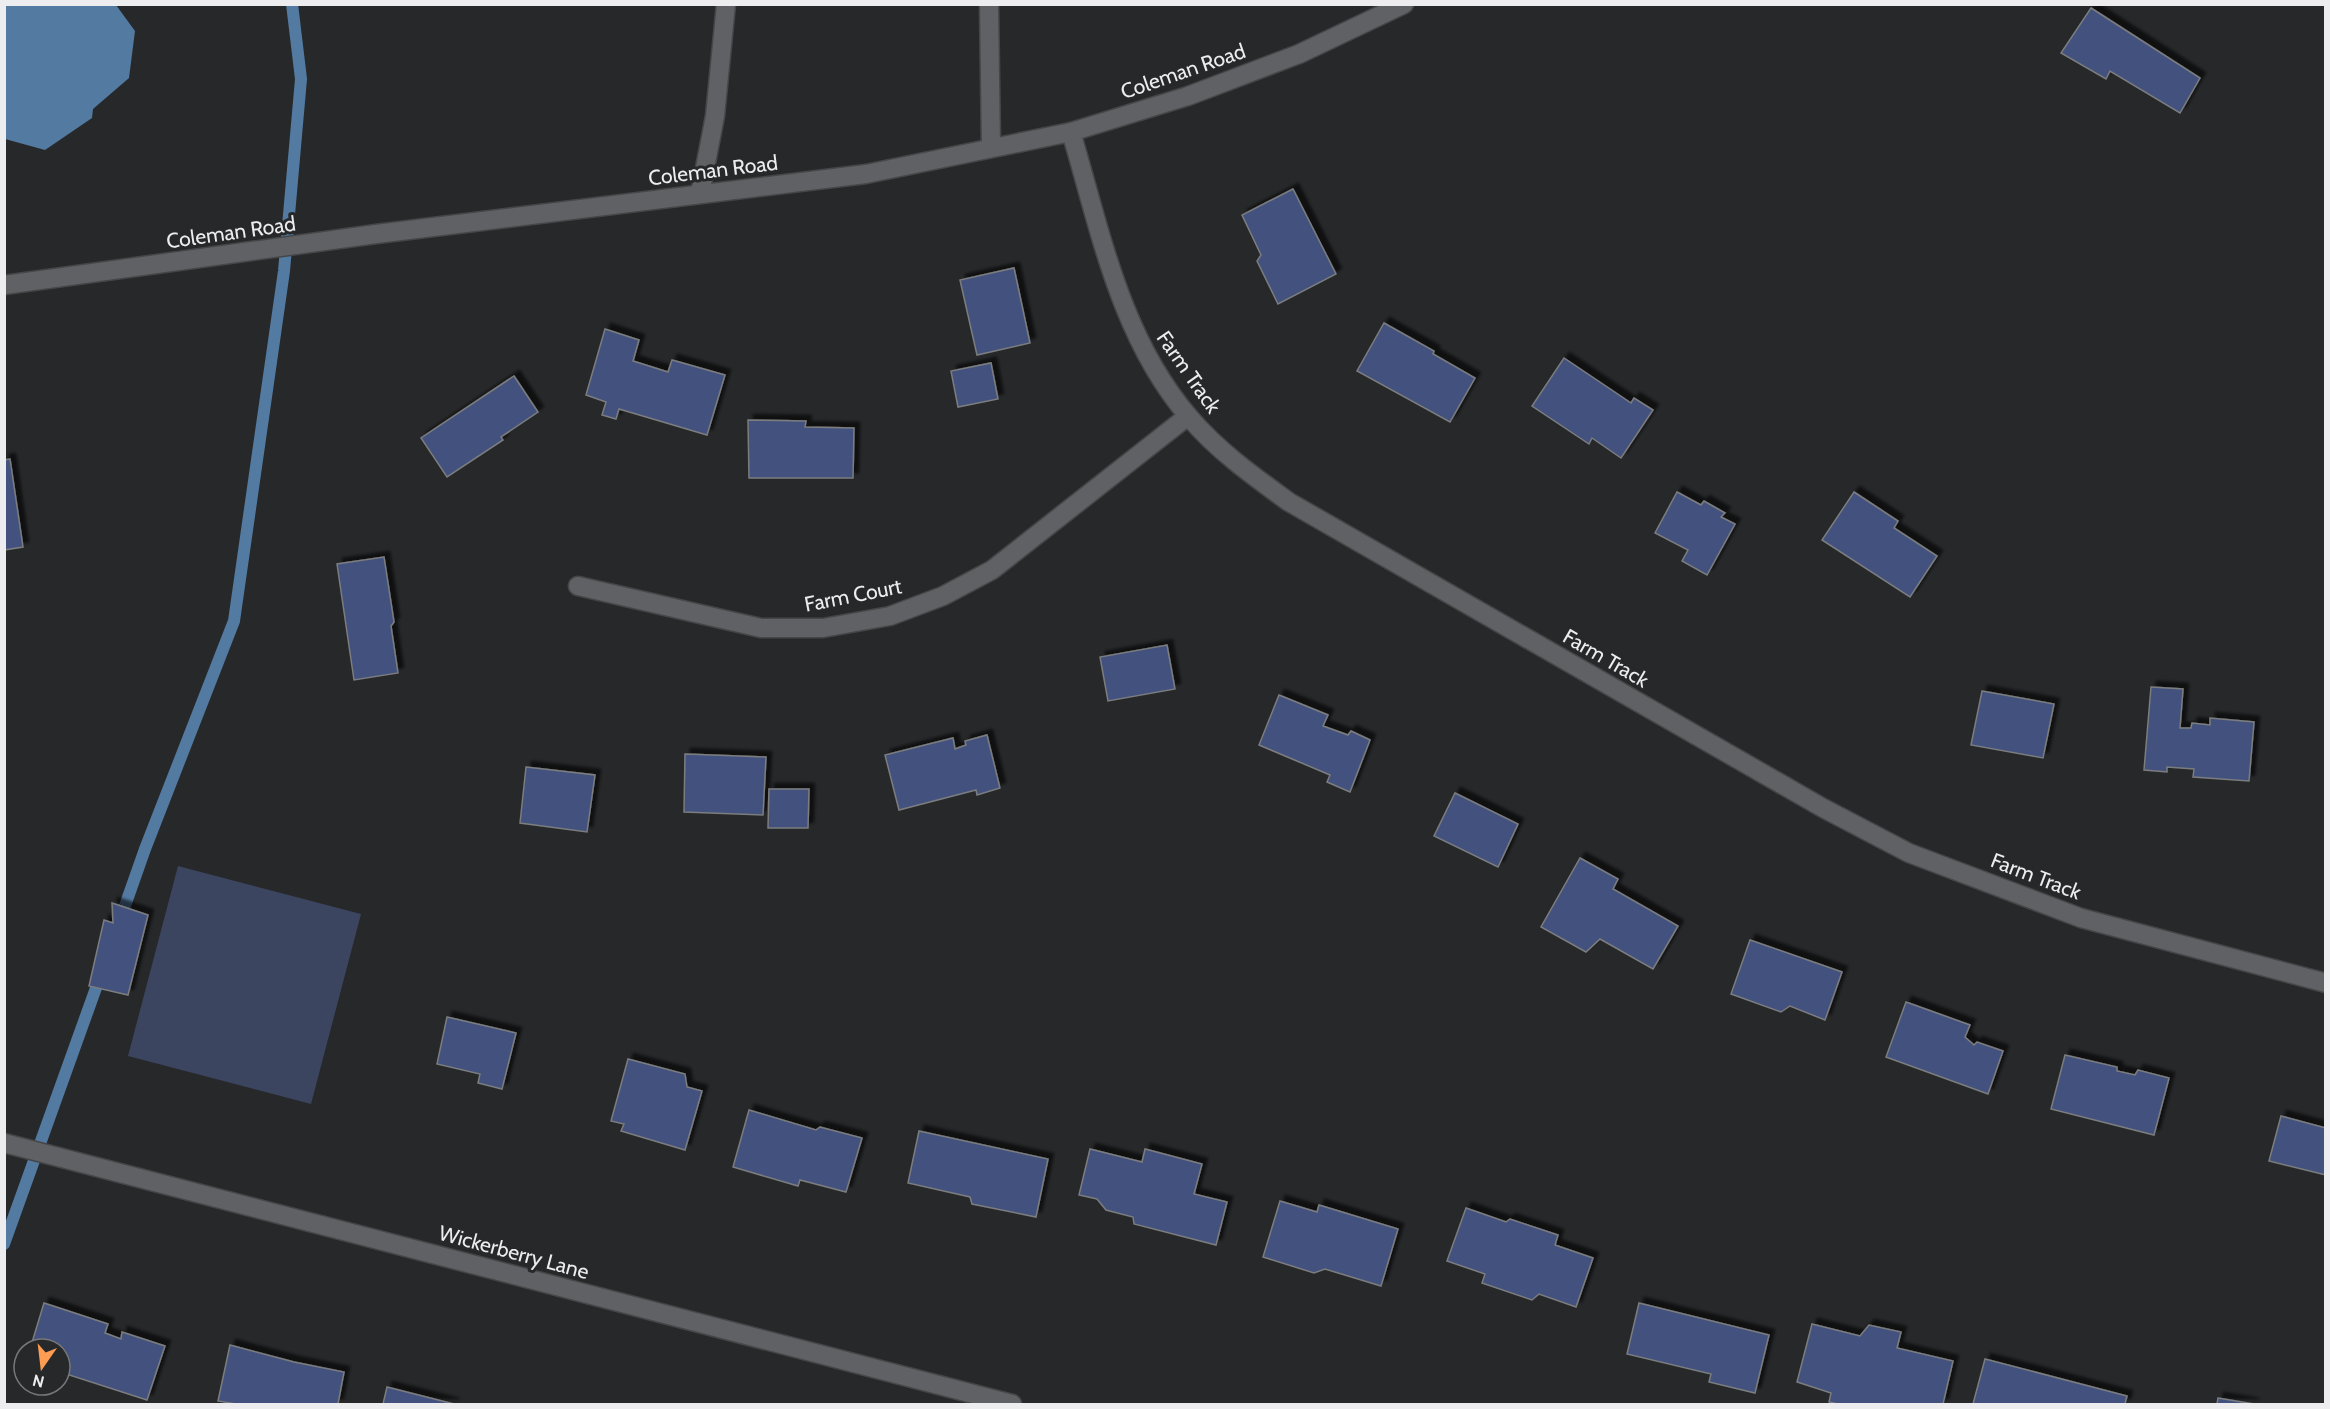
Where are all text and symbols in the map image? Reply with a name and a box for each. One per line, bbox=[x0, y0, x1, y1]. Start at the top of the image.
street label: Coleman Road bbox=[1117, 38, 1249, 104]
street label: Coleman Road bbox=[647, 150, 779, 190]
street label: Coleman Road bbox=[165, 211, 297, 253]
street label: Farm Track bbox=[1152, 326, 1227, 418]
street label: Farm Court bbox=[802, 573, 904, 617]
street label: Farm Track bbox=[1559, 624, 1654, 693]
street label: Farm Track bbox=[1987, 847, 2085, 905]
street label: Wickerberry Lane bbox=[436, 1220, 592, 1284]
north arrow bbox=[12, 1337, 72, 1397]
text: N bbox=[31, 1370, 46, 1392]

